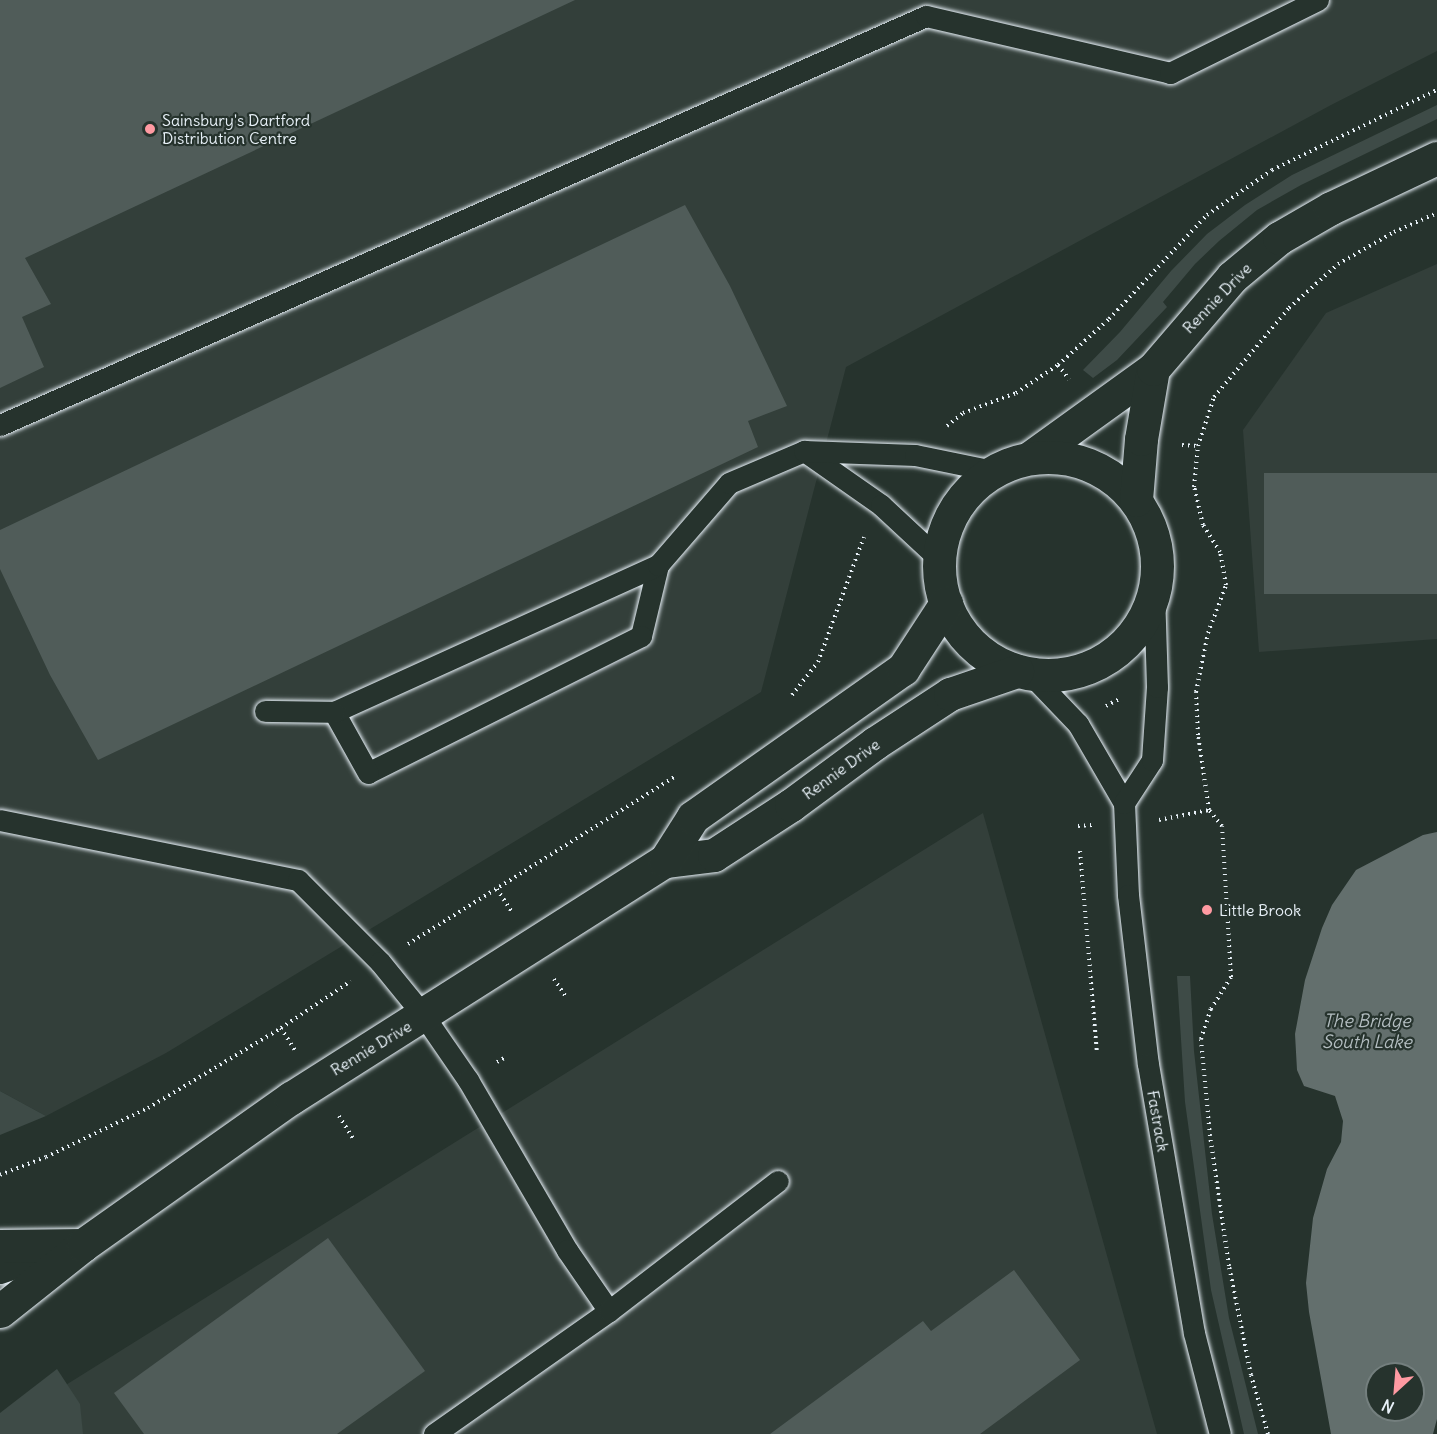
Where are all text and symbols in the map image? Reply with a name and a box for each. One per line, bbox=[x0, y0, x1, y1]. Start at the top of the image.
place label: Sainsbury's Dartford Distribution Centre bbox=[162, 110, 310, 148]
marker: Sainsbury's Dartford Distribution Centre bbox=[143, 122, 157, 136]
street label: Rennie Drive bbox=[1179, 259, 1255, 337]
street label: Rennie Drive bbox=[799, 735, 883, 803]
place label: Little Brook bbox=[1219, 900, 1301, 920]
marker: Little Brook bbox=[1200, 903, 1214, 917]
water label: The Bridge South Lake bbox=[1322, 1011, 1412, 1054]
street label: Rennie Drive bbox=[327, 1016, 415, 1080]
street label: Fastrack bbox=[1143, 1089, 1173, 1153]
north arrow bbox=[1365, 1362, 1425, 1422]
text: N bbox=[1379, 1395, 1397, 1418]

